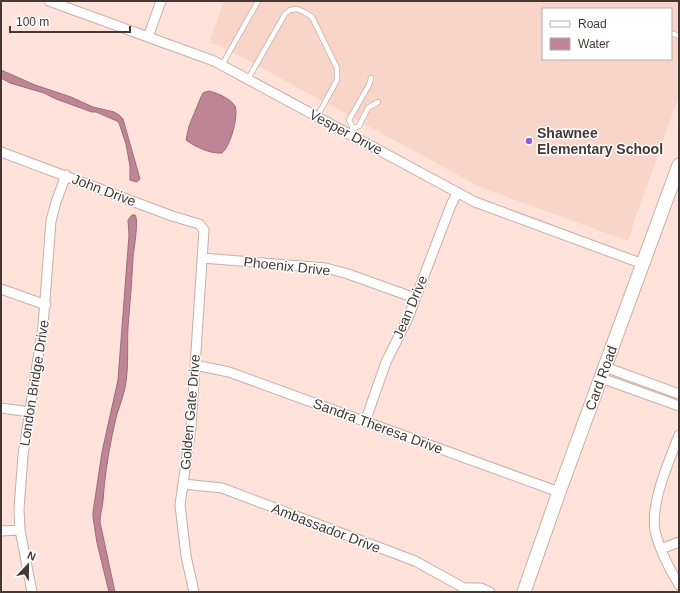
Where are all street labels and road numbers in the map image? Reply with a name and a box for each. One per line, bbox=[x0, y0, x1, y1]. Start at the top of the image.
street label: Vesper Drive bbox=[307, 106, 385, 158]
street label: John Drive bbox=[70, 171, 138, 210]
street label: Phoenix Drive bbox=[243, 253, 331, 279]
street label: Jean Drive bbox=[390, 273, 431, 341]
street label: London Bridge Drive bbox=[16, 319, 52, 447]
street label: Card Road bbox=[582, 343, 620, 413]
street label: Golden Gate Drive bbox=[177, 353, 203, 470]
street label: Sandra Theresa Drive bbox=[311, 395, 445, 457]
street label: Ambassador Drive bbox=[269, 500, 383, 556]

